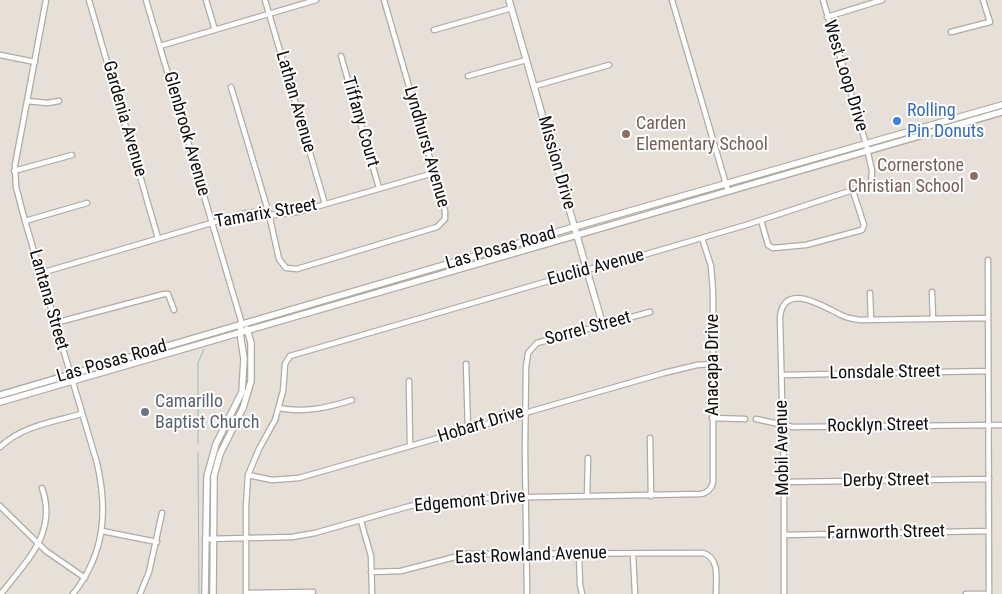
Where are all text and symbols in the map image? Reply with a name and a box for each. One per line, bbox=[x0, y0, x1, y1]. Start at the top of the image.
street label: West Loop Drive bbox=[818, 18, 872, 134]
street label: Lathan Avenue bbox=[270, 49, 320, 155]
street label: Gardenia Avenue bbox=[97, 59, 151, 179]
street label: Glenbrook Avenue bbox=[158, 69, 214, 199]
street label: Tiffany Court bbox=[337, 74, 383, 170]
street label: Lyndhurst Avenue bbox=[398, 84, 454, 210]
place label: Rolling Pin Donuts bbox=[907, 100, 984, 142]
place label: Carden Elementary School bbox=[636, 113, 768, 156]
street label: Mission Drive bbox=[532, 114, 580, 212]
marker: Rolling Pin Donuts bbox=[891, 115, 903, 127]
marker: Carden Elementary School bbox=[620, 128, 632, 140]
place label: Cornerstone Christian School bbox=[848, 155, 964, 198]
marker: Cornerstone Christian School bbox=[968, 170, 980, 182]
street label: Tamarix Street bbox=[213, 194, 319, 234]
street label: Las Posas Road bbox=[443, 223, 559, 275]
street label: Euclid Avenue bbox=[545, 245, 647, 291]
street label: Lantana Street bbox=[23, 247, 73, 353]
street label: Sorrel Street bbox=[543, 307, 633, 351]
street label: Anacapa Drive bbox=[702, 314, 724, 416]
street label: Las Posas Road bbox=[54, 336, 170, 388]
street label: Lonsdale Street bbox=[829, 361, 941, 385]
place label: Camarillo Baptist Church bbox=[155, 391, 259, 434]
street label: Mobil Avenue bbox=[771, 400, 795, 496]
street label: Hobart Drive bbox=[435, 402, 527, 448]
marker: Camarillo Baptist Church bbox=[139, 406, 151, 418]
street label: Rocklyn Street bbox=[827, 414, 929, 438]
street label: Derby Street bbox=[842, 469, 930, 493]
street label: Edgemont Drive bbox=[413, 486, 527, 518]
street label: Farnworth Street bbox=[827, 521, 945, 545]
street label: East Rowland Avenue bbox=[455, 543, 607, 569]

